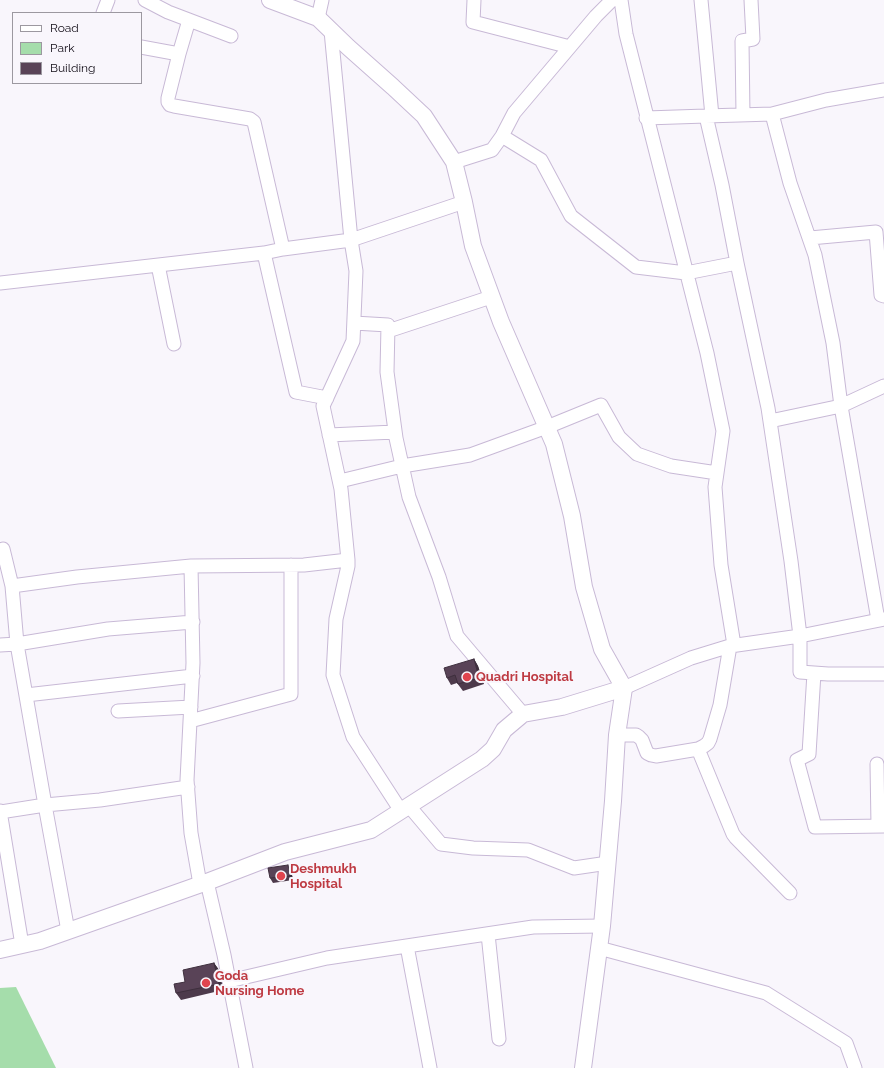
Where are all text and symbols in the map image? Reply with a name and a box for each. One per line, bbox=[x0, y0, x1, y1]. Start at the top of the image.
legend bbox=[12, 12, 142, 84]
text: Road bbox=[50, 21, 79, 35]
text: Park bbox=[50, 41, 75, 55]
text: Building bbox=[50, 61, 96, 75]
place label: Quadri Hospital bbox=[476, 669, 573, 685]
marker: Quadri Hospital bbox=[461, 671, 473, 683]
place label: Deshmukh Hospital bbox=[290, 861, 357, 892]
marker: Deshmukh Hospital bbox=[275, 870, 287, 882]
place label: Goda Nursing Home bbox=[215, 968, 304, 999]
marker: Goda Nursing Home bbox=[200, 977, 212, 989]

